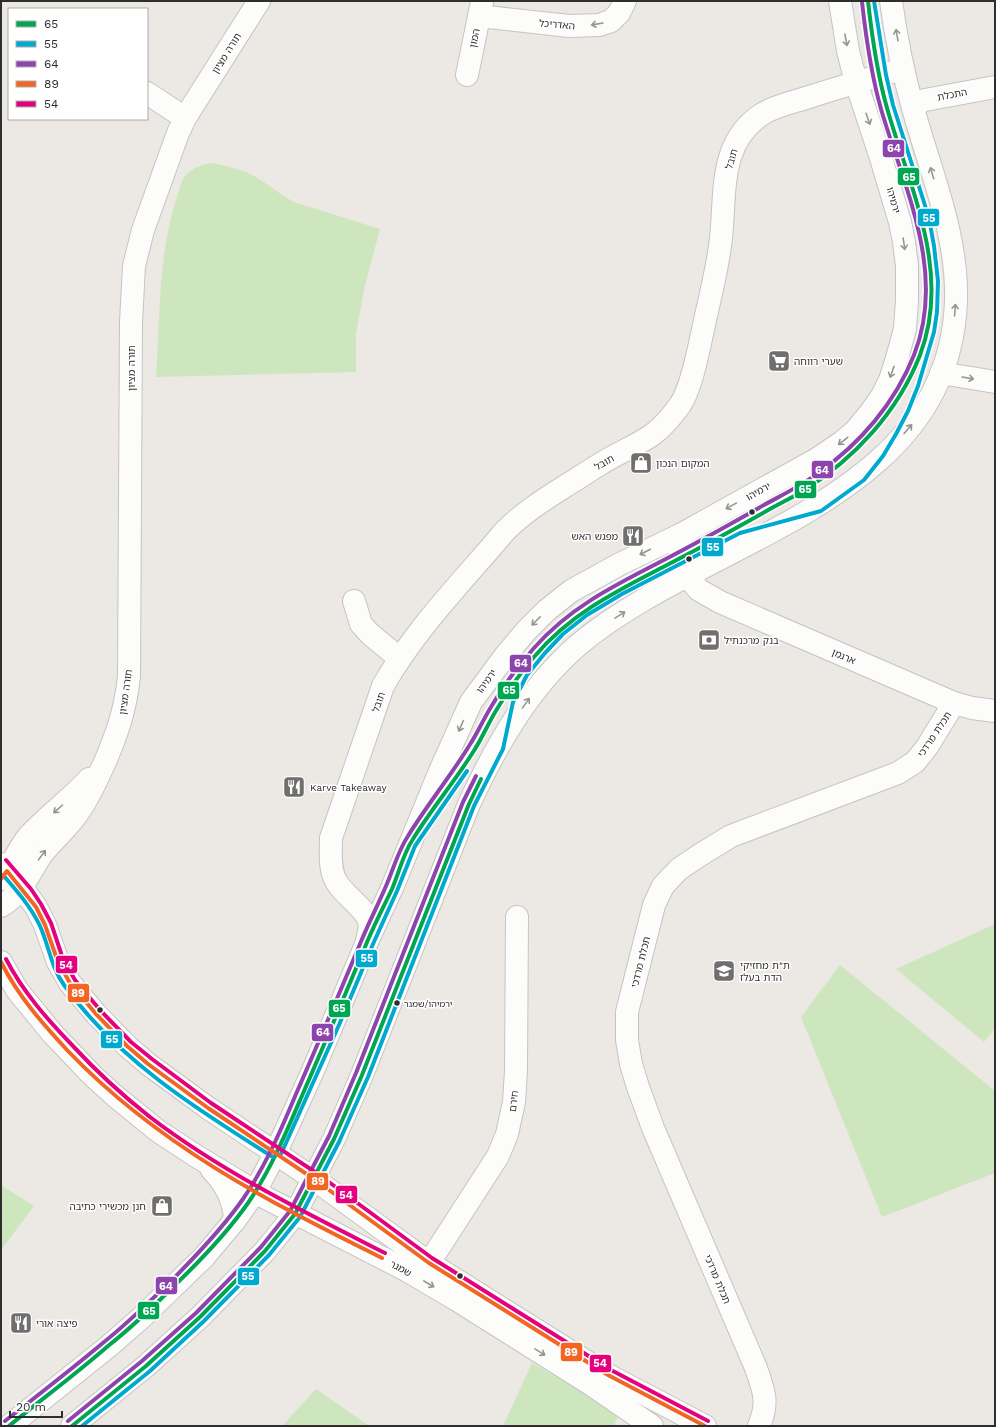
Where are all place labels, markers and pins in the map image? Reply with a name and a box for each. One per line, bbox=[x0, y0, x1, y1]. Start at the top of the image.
supermarket icon: שערי רווחה bbox=[766, 348, 792, 374]
place label: שערי רווחה bbox=[794, 356, 843, 367]
shop icon: המקום הנכון bbox=[628, 450, 654, 476]
place label: המקום הנכון bbox=[656, 458, 710, 469]
unlabelled marker bbox=[747, 507, 757, 517]
restaurant icon: מפגש האש bbox=[620, 523, 646, 549]
place label: מפגש האש bbox=[572, 531, 618, 542]
unlabelled marker bbox=[684, 554, 694, 564]
bank icon: בנק מרכנתיל bbox=[696, 627, 722, 653]
place label: בנק מרכנתיל bbox=[724, 635, 779, 646]
restaurant icon: Karve Takeaway bbox=[281, 774, 307, 800]
place label: Karve Takeaway bbox=[310, 782, 387, 793]
school or university icon: ת"ת מחזיקי הדת בעלז bbox=[711, 958, 737, 984]
place label: ת"ת מחזיקי הדת בעלז bbox=[740, 960, 790, 983]
marker: ירמיהו/שמגר bbox=[392, 998, 402, 1008]
place label: ירמיהו/שמגר bbox=[404, 999, 452, 1009]
unlabelled marker bbox=[95, 1005, 105, 1015]
shop icon: חנן מכשירי כתיבה bbox=[149, 1193, 175, 1219]
place label: חנן מכשירי כתיבה bbox=[70, 1201, 146, 1212]
unlabelled marker bbox=[455, 1271, 465, 1281]
restaurant icon: פיצה אורי bbox=[8, 1310, 34, 1336]
place label: פיצה אורי bbox=[36, 1318, 78, 1329]

